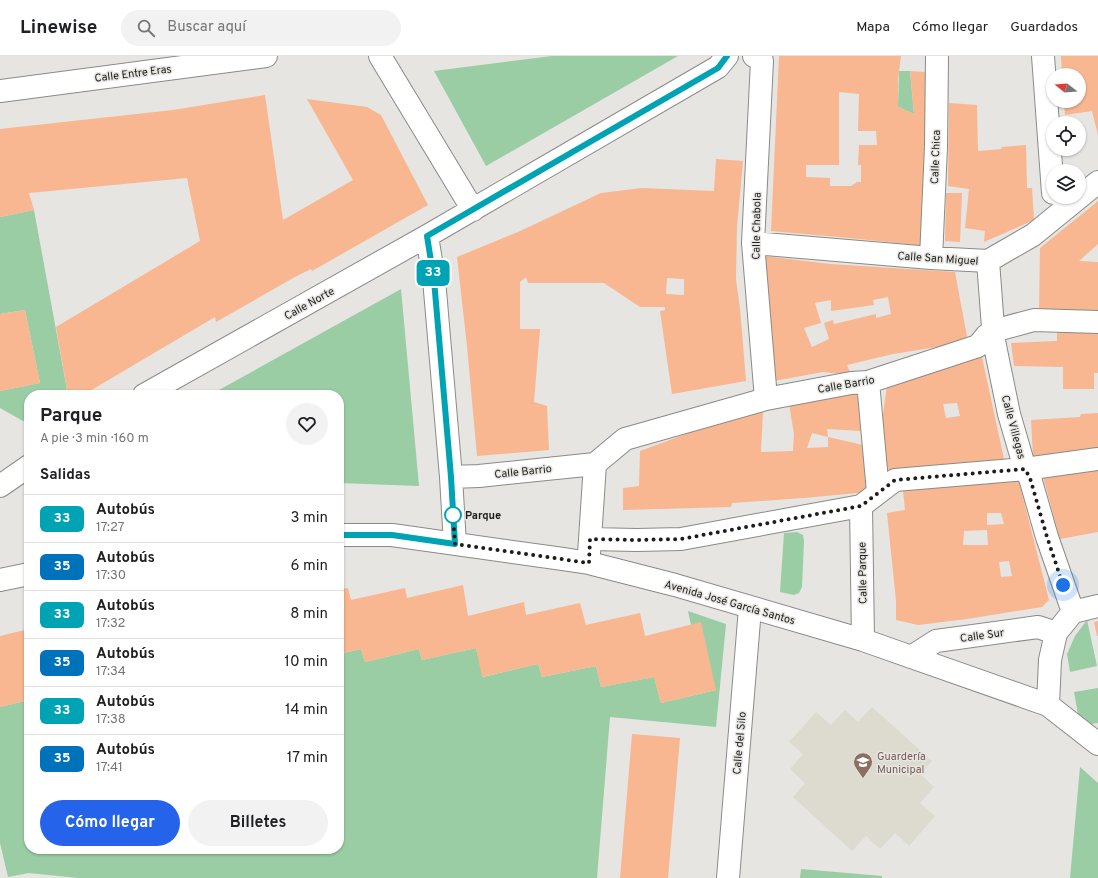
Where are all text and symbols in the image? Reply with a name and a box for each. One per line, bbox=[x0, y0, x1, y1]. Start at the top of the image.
search box bbox=[121, 10, 401, 46]
text: Linewise bbox=[20, 16, 97, 40]
icon: search bbox=[135, 17, 157, 39]
text: Buscar aquí bbox=[167, 18, 246, 37]
text: Mapa bbox=[856, 19, 890, 36]
text: Cómo llegar bbox=[912, 19, 988, 36]
text: Guardados bbox=[1010, 19, 1078, 36]
street label: Calle Entre Eras bbox=[94, 62, 172, 86]
north arrow bbox=[1046, 68, 1086, 108]
map controls bbox=[1046, 68, 1086, 204]
button: locate bbox=[1046, 116, 1086, 156]
street label: Calle Chica bbox=[928, 129, 944, 184]
button: layers bbox=[1046, 164, 1086, 204]
street label: Calle Chabola bbox=[749, 192, 765, 260]
street label: Calle San Miguel bbox=[897, 249, 979, 269]
line badge: 33 bbox=[415, 260, 451, 286]
text: 33 bbox=[425, 264, 441, 281]
street label: Calle Norte bbox=[282, 284, 337, 323]
street label: Calle Barrio bbox=[816, 373, 876, 397]
street label: Calle Villegas bbox=[998, 394, 1028, 461]
button: heart bbox=[286, 403, 328, 445]
text: Parque bbox=[40, 404, 102, 428]
text: A pie · 3 min · 160 m bbox=[40, 431, 149, 447]
street label: Calle Barrio bbox=[494, 462, 553, 482]
text: Salidas bbox=[40, 466, 91, 485]
text: Autobús bbox=[96, 501, 155, 520]
marker: Parque bbox=[444, 506, 462, 524]
text: 3 min bbox=[290, 509, 328, 528]
place label: Parque bbox=[465, 509, 501, 523]
text: 33 bbox=[54, 510, 70, 527]
text: 17:27 bbox=[96, 520, 125, 536]
street label: Calle Parque bbox=[855, 542, 871, 604]
text: Autobús bbox=[96, 549, 155, 568]
text: 6 min bbox=[291, 557, 328, 576]
text: 35 bbox=[54, 558, 70, 575]
text: 17:30 bbox=[96, 568, 126, 584]
your location bbox=[1053, 575, 1073, 595]
street label: Avenida José García Santos bbox=[663, 578, 797, 628]
text: Autobús bbox=[96, 597, 155, 616]
text: 8 min bbox=[290, 605, 328, 624]
text: 33 bbox=[54, 606, 70, 623]
text: 17:32 bbox=[96, 616, 126, 632]
street label: Calle Sur bbox=[959, 626, 1006, 646]
text: Autobús bbox=[96, 645, 155, 664]
text: 10 min bbox=[284, 653, 328, 672]
text: 35 bbox=[54, 654, 70, 671]
text: 17:34 bbox=[96, 664, 126, 680]
text: Autobús bbox=[96, 693, 155, 712]
text: 14 min bbox=[285, 701, 328, 720]
text: 33 bbox=[54, 702, 70, 719]
street label: Calle del Silo bbox=[730, 711, 750, 775]
text: 17:38 bbox=[96, 712, 126, 728]
text: Autobús bbox=[96, 741, 155, 760]
text: 17 min bbox=[287, 749, 328, 768]
text: 35 bbox=[54, 750, 70, 767]
place label: Guardería Municipal bbox=[877, 750, 926, 777]
school or university icon: Guardería Municipal bbox=[852, 751, 874, 779]
text: 17:41 bbox=[96, 760, 123, 776]
button: Cómo llegar bbox=[40, 800, 180, 846]
button: Billetes bbox=[188, 800, 328, 846]

